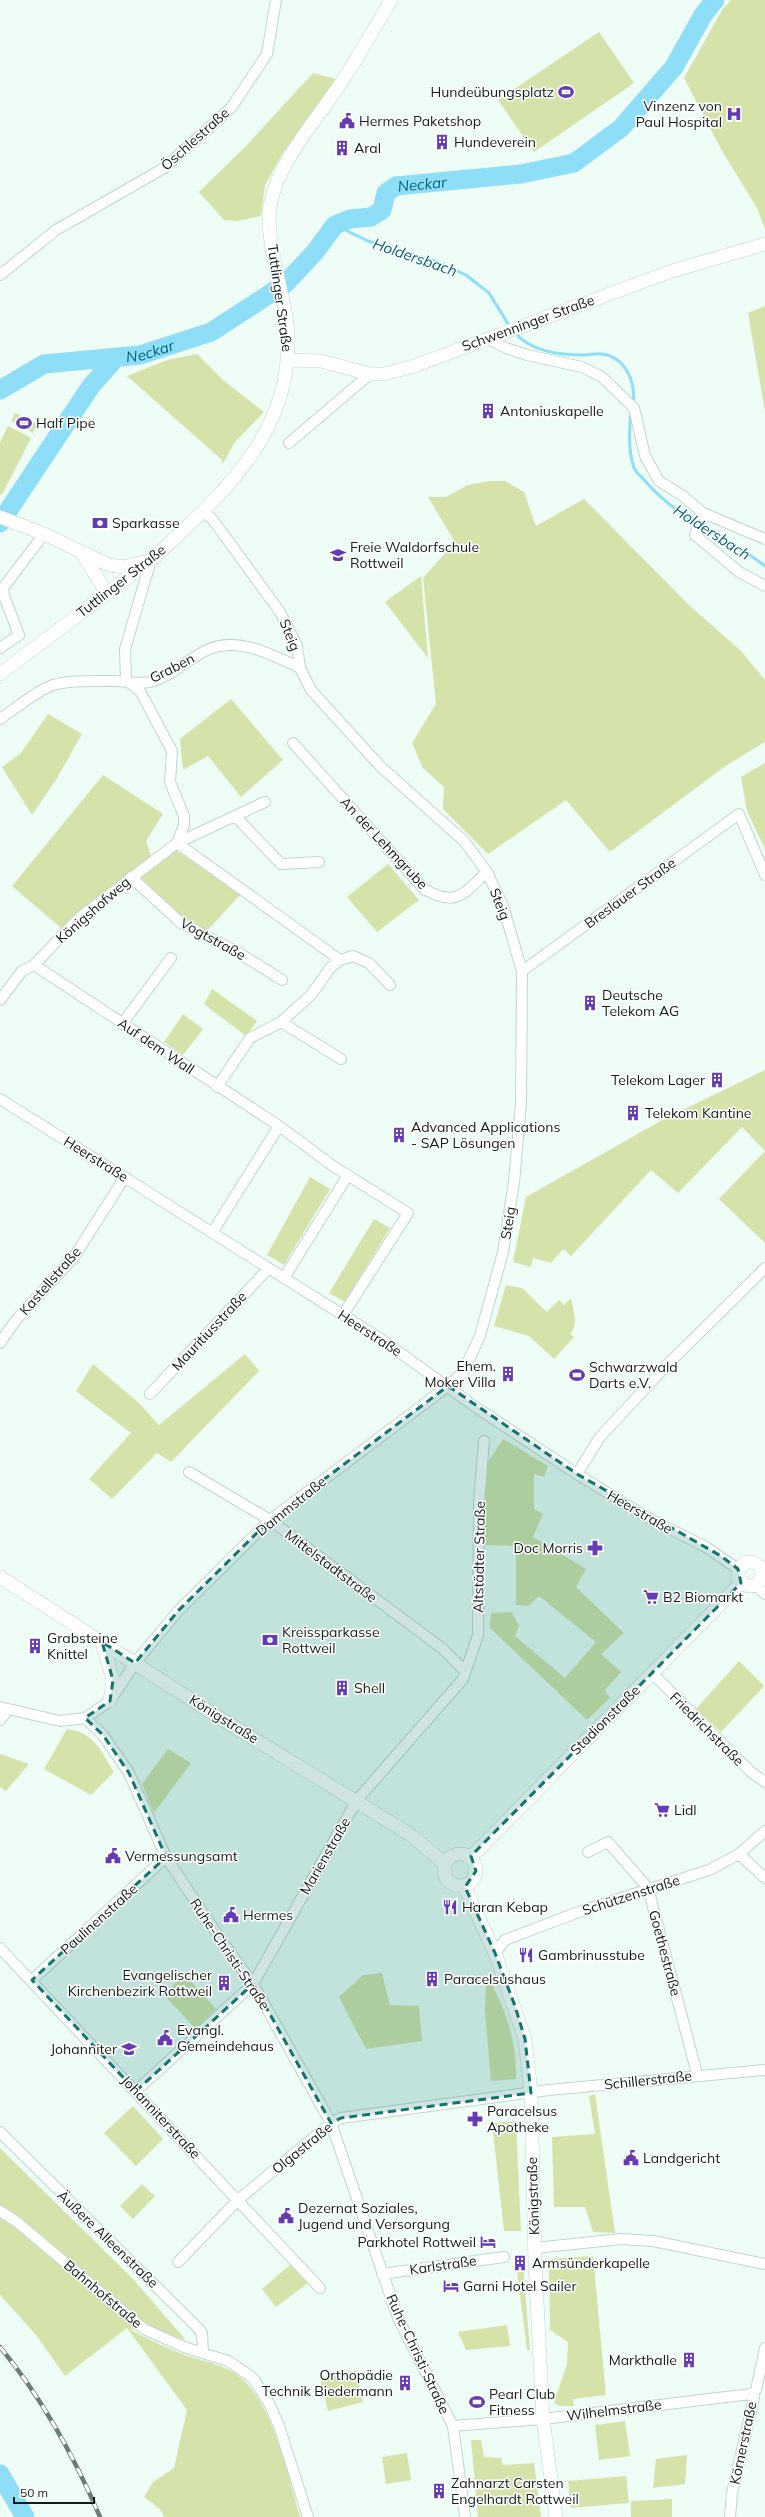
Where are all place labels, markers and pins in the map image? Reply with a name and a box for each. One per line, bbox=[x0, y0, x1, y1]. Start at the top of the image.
place label: Hundeübungsplatz bbox=[431, 83, 554, 101]
sports icon: Hundeübungsplatz bbox=[557, 83, 575, 101]
place label: Vinzenz von Paul Hospital bbox=[636, 97, 722, 131]
hospital icon: Vinzenz von Paul Hospital bbox=[725, 105, 743, 123]
public building icon: Hermes Paketshop bbox=[338, 112, 356, 130]
place label: Hermes Paketshop bbox=[359, 112, 481, 130]
building icon: Hundeverein bbox=[433, 133, 451, 151]
place label: Hundeverein bbox=[454, 133, 536, 151]
building icon: Aral bbox=[333, 139, 351, 157]
place label: Aral bbox=[354, 139, 381, 157]
building icon: Antoniuskapelle bbox=[479, 402, 497, 420]
place label: Antoniuskapelle bbox=[500, 402, 604, 420]
sports icon: Half Pipe bbox=[15, 414, 33, 432]
place label: Half Pipe bbox=[36, 414, 95, 432]
bank icon: Sparkasse bbox=[91, 514, 109, 532]
place label: Sparkasse bbox=[112, 514, 180, 532]
place label: Freie Waldorfschule Rottweil bbox=[350, 538, 479, 572]
school or university icon: Freie Waldorfschule Rottweil bbox=[329, 546, 347, 564]
place label: Deutsche Telekom AG bbox=[602, 986, 679, 1020]
building icon: Deutsche Telekom AG bbox=[581, 994, 599, 1012]
place label: Telekom Lager bbox=[611, 1071, 706, 1089]
building icon: Telekom Lager bbox=[708, 1071, 726, 1089]
building icon: Telekom Kantine bbox=[624, 1104, 642, 1122]
place label: Telekom Kantine bbox=[645, 1104, 751, 1122]
place label: Advanced Applications - SAP Lösungen bbox=[411, 1118, 560, 1152]
building icon: Advanced Applications - SAP Lösungen bbox=[390, 1126, 408, 1144]
place label: Ehem. Moker Villa bbox=[424, 1357, 496, 1391]
place label: Schwarzwald Darts e.V. bbox=[589, 1358, 678, 1392]
building icon: Ehem. Moker Villa bbox=[499, 1365, 517, 1383]
sports icon: Schwarzwald Darts e.V. bbox=[568, 1366, 586, 1384]
place label: Doc Morris bbox=[514, 1539, 583, 1557]
pharmacy icon: Doc Morris bbox=[586, 1539, 604, 1557]
supermarket icon: B2 Biomarkt bbox=[642, 1588, 660, 1606]
place label: B2 Biomarkt bbox=[663, 1588, 743, 1606]
place label: Kreissparkasse Rottweil bbox=[282, 1623, 380, 1657]
place label: Grabsteine Knittel bbox=[47, 1629, 118, 1663]
bank icon: Kreissparkasse Rottweil bbox=[261, 1631, 279, 1649]
building icon: Grabsteine Knittel bbox=[26, 1637, 44, 1655]
building icon: Shell bbox=[333, 1679, 351, 1697]
place label: Shell bbox=[354, 1679, 385, 1697]
supermarket icon: Lidl bbox=[653, 1801, 671, 1819]
place label: Lidl bbox=[674, 1801, 697, 1819]
public building icon: Vermessungsamt bbox=[104, 1847, 122, 1865]
place label: Vermessungsamt bbox=[125, 1847, 238, 1865]
restaurant icon: Haran Kebap bbox=[441, 1898, 459, 1916]
place label: Haran Kebap bbox=[462, 1898, 548, 1916]
public building icon: Hermes bbox=[222, 1906, 240, 1924]
place label: Hermes bbox=[243, 1906, 293, 1924]
restaurant icon: Gambrinusstube bbox=[517, 1946, 535, 1964]
place label: Gambrinusstube bbox=[538, 1946, 645, 1964]
place label: Evangelischer Kirchenbezirk Rottweil bbox=[68, 1966, 213, 2000]
building icon: Paracelsushaus bbox=[423, 1970, 441, 1988]
place label: Paracelsushaus bbox=[444, 1970, 546, 1988]
building icon: Evangelischer Kirchenbezirk Rottweil bbox=[215, 1974, 233, 1992]
place label: Evangl. Gemeindehaus bbox=[177, 2021, 274, 2055]
public building icon: Evangl. Gemeindehaus bbox=[156, 2029, 174, 2047]
place label: Johanniter bbox=[51, 2040, 118, 2058]
school or university icon: Johanniter bbox=[120, 2040, 138, 2058]
place label: Paracelsus Apotheke bbox=[487, 2102, 557, 2136]
pharmacy icon: Paracelsus Apotheke bbox=[466, 2110, 484, 2128]
public building icon: Landgericht bbox=[622, 2149, 640, 2167]
place label: Landgericht bbox=[643, 2149, 720, 2167]
place label: Dezernat Soziales, Jugend und Versorgung bbox=[298, 2199, 450, 2233]
public building icon: Dezernat Soziales, Jugend und Versorgung bbox=[277, 2207, 295, 2225]
place label: Parkhotel Rottweil bbox=[357, 2233, 476, 2251]
hotel icon: Parkhotel Rottweil bbox=[479, 2233, 497, 2251]
building icon: Armsünderkapelle bbox=[511, 2254, 529, 2272]
place label: Armsünderkapelle bbox=[532, 2254, 650, 2272]
hotel icon: Garni Hotel Sailer bbox=[442, 2277, 460, 2295]
place label: Garni Hotel Sailer bbox=[463, 2277, 577, 2295]
place label: Markthalle bbox=[609, 2351, 677, 2369]
building icon: Markthalle bbox=[680, 2351, 698, 2369]
place label: Orthopädie Technik Biedermann bbox=[262, 2366, 393, 2400]
building icon: Orthopädie Technik Biedermann bbox=[396, 2374, 414, 2392]
place label: Pearl Club Fitness bbox=[489, 2385, 555, 2419]
sports icon: Pearl Club Fitness bbox=[468, 2393, 486, 2411]
place label: Zahnarzt Carsten Engelhardt Rottweil bbox=[451, 2474, 579, 2508]
building icon: Zahnarzt Carsten Engelhardt Rottweil bbox=[430, 2482, 448, 2500]

